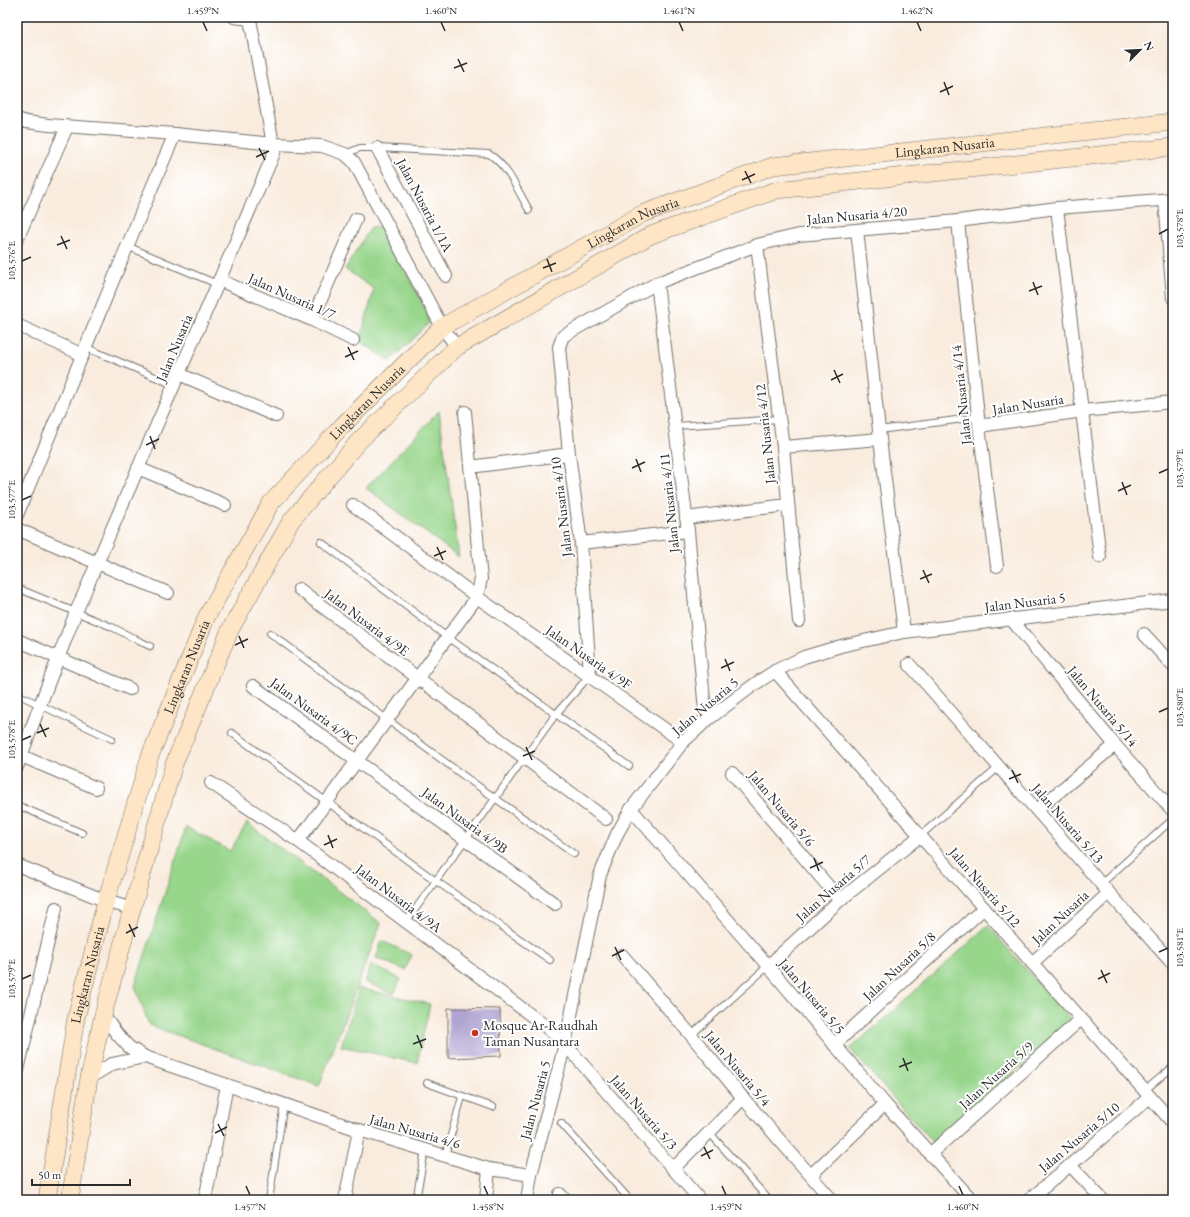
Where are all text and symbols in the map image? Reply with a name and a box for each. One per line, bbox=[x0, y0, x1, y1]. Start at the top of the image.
text: 1.459°N bbox=[187, 4, 219, 17]
text: 1.460°N bbox=[425, 4, 457, 17]
text: 1.461°N bbox=[663, 4, 695, 17]
text: 1.462°N bbox=[901, 4, 933, 17]
north arrow bbox=[1120, 30, 1160, 70]
text: N bbox=[1141, 39, 1157, 53]
street label: Lingkaran Nusaria bbox=[894, 133, 996, 162]
street label: Jalan Nusaria 1/1A bbox=[392, 154, 457, 255]
street label: Lingkaran Nusaria bbox=[584, 192, 681, 252]
street label: Jalan Nusaria 4/20 bbox=[805, 202, 908, 228]
text: 103.578°E bbox=[1173, 209, 1186, 249]
text: 103.576°E bbox=[5, 241, 18, 281]
street label: Jalan Nusaria 1/7 bbox=[245, 268, 339, 323]
street label: Jalan Nusaria bbox=[151, 311, 196, 385]
street label: Jalan Nusaria 4/14 bbox=[947, 344, 975, 447]
street label: Lingkaran Nusaria bbox=[325, 360, 409, 443]
street label: Jalan Nusaria 4/12 bbox=[751, 383, 779, 486]
street label: Jalan Nusaria bbox=[990, 389, 1065, 419]
text: 103.579°E bbox=[1173, 449, 1186, 489]
street label: Jalan Nusaria 4/11 bbox=[655, 452, 683, 555]
street label: Jalan Nusaria 4/10 bbox=[546, 456, 576, 559]
text: 103.577°E bbox=[5, 480, 18, 520]
street label: Jalan Nusaria 4/9E bbox=[320, 584, 413, 660]
street label: Jalan Nusaria 5 bbox=[983, 588, 1066, 616]
street label: Lingkaran Nusaria bbox=[159, 617, 214, 716]
street label: Jalan Nusaria 4/9F bbox=[542, 620, 635, 693]
street label: Jalan Nusaria 5/14 bbox=[1063, 661, 1142, 750]
street label: Jalan Nusaria 4/9C bbox=[266, 673, 361, 749]
street label: Jalan Nusaria 5 bbox=[667, 673, 742, 740]
text: 103.580°E bbox=[1173, 688, 1186, 728]
text: 103.578°E bbox=[5, 720, 18, 760]
street label: Jalan Nusaria 5/6 bbox=[744, 766, 819, 850]
street label: Jalan Nusaria 5/13 bbox=[1028, 778, 1108, 867]
street label: Jalan Nusaria 4/9B bbox=[418, 782, 511, 857]
street label: Jalan Nusaria 5/12 bbox=[945, 842, 1025, 931]
street label: Jalan Nusaria 5/7 bbox=[791, 850, 874, 926]
street label: Jalan Nusaria 4/9A bbox=[352, 859, 446, 936]
street label: Jalan Nusaria bbox=[1027, 886, 1093, 949]
street label: Lingkaran Nusaria bbox=[66, 924, 108, 1025]
street label: Jalan Nusaria 5/8 bbox=[858, 927, 940, 1005]
text: 103.581°E bbox=[1173, 928, 1186, 968]
street label: Jalan Nusaria 5/5 bbox=[774, 954, 849, 1038]
text: 103.579°E bbox=[5, 959, 18, 999]
place label: Mosque Ar-Raudhah Taman Nusantara bbox=[483, 1016, 598, 1050]
street label: Jalan Nusaria 5/4 bbox=[700, 1026, 775, 1110]
marker: Mosque Ar-Raudhah Taman Nusantara bbox=[470, 1028, 480, 1038]
street label: Jalan Nusaria 5/9 bbox=[954, 1037, 1037, 1114]
street label: Jalan Nusaria 5 bbox=[516, 1058, 554, 1143]
street label: Jalan Nusaria 5/3 bbox=[606, 1070, 682, 1153]
street label: Jalan Nusaria 5/10 bbox=[1034, 1098, 1123, 1177]
street label: Jalan Nusaria 4/6 bbox=[367, 1109, 463, 1153]
scale bar bbox=[32, 1161, 130, 1187]
text: 50 m bbox=[38, 1167, 62, 1183]
text: 1.457°N bbox=[234, 1200, 266, 1213]
text: 1.458°N bbox=[472, 1200, 504, 1213]
text: 1.459°N bbox=[710, 1200, 742, 1213]
text: 1.460°N bbox=[947, 1200, 979, 1213]

